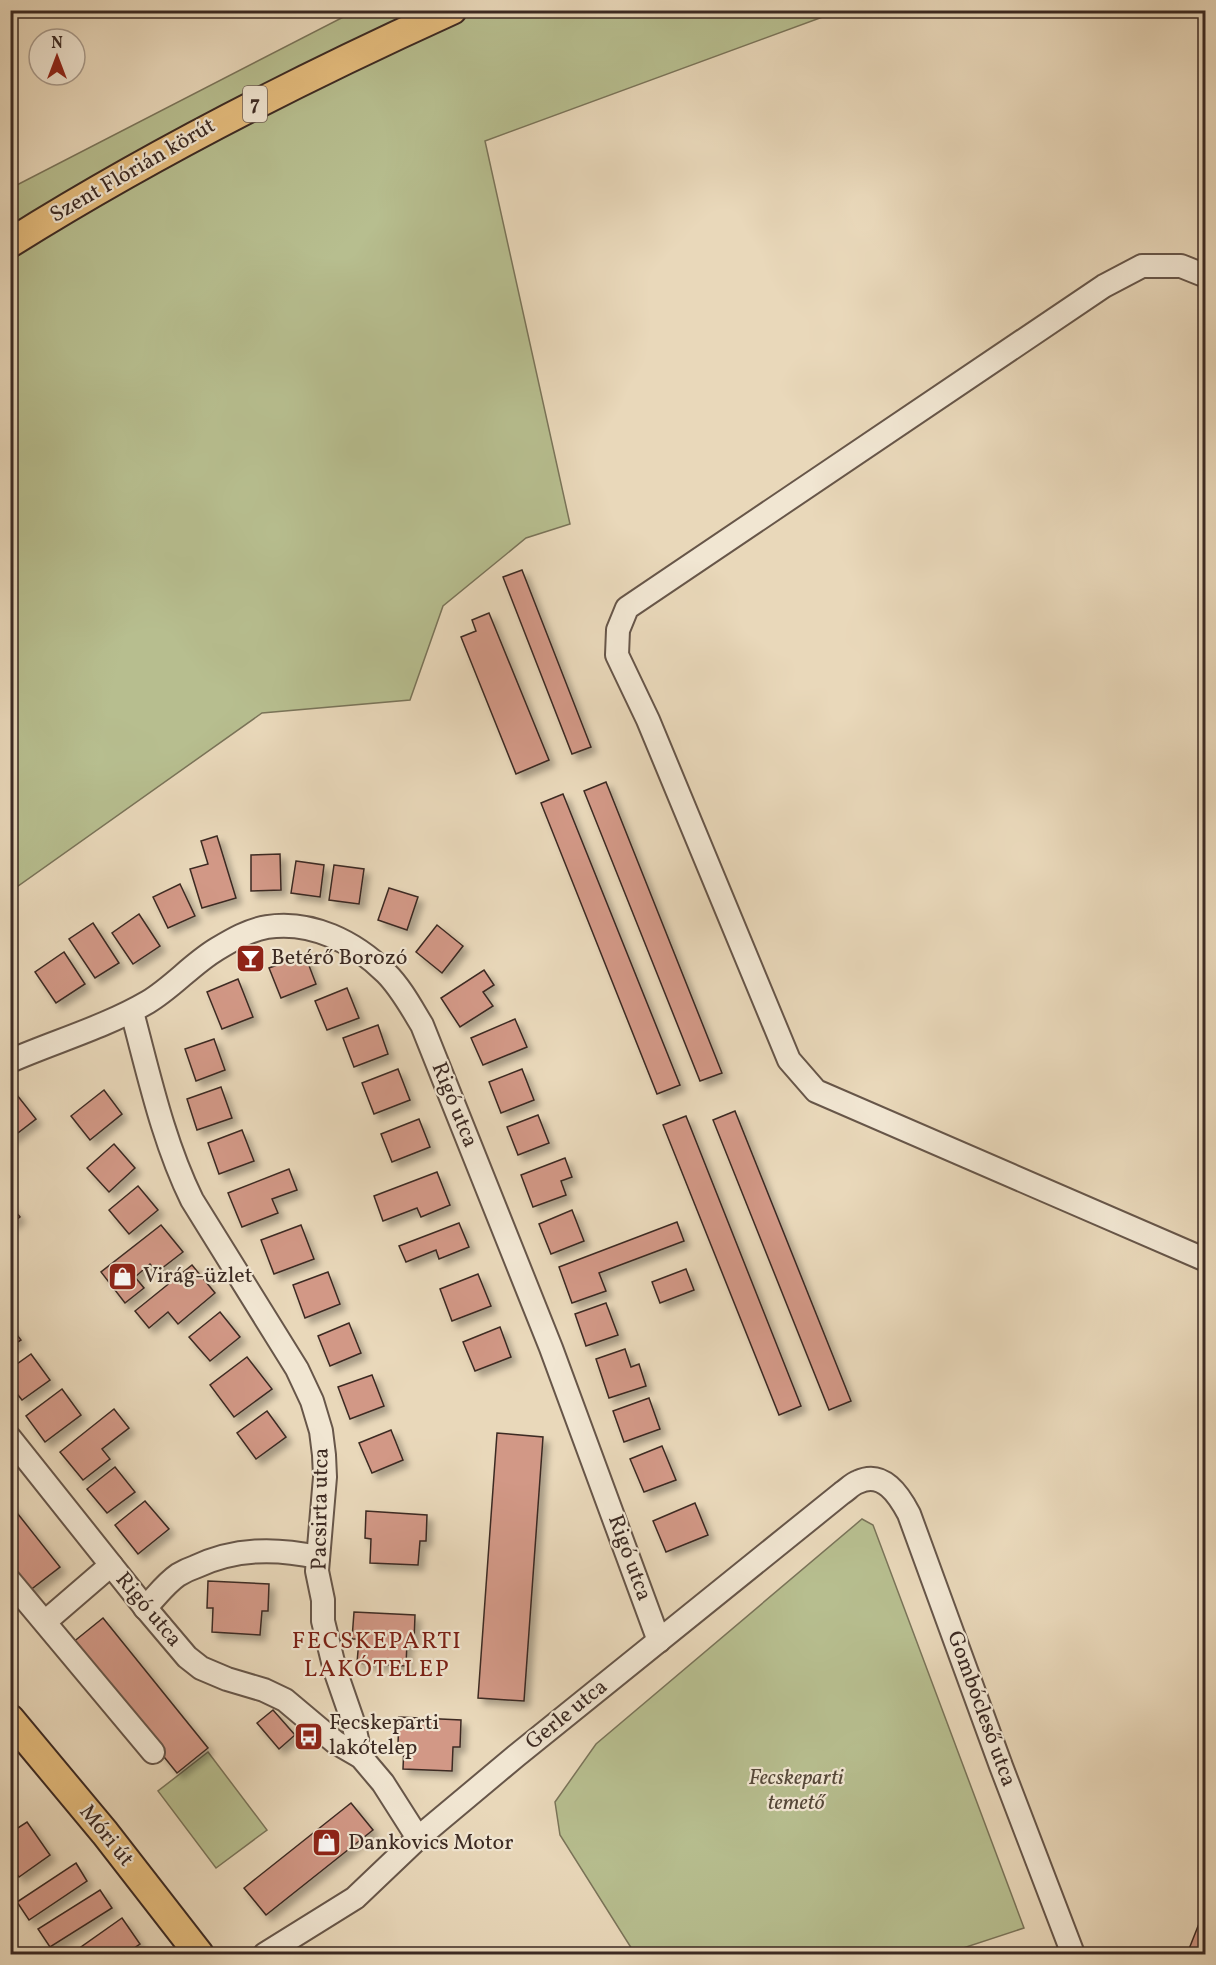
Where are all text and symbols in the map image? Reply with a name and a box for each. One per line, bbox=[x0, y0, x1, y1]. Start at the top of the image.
north arrow bbox=[27, 27, 87, 87]
text: N bbox=[51, 33, 63, 55]
road number: 7 bbox=[243, 86, 267, 122]
street label: Szent Flórián körút bbox=[44, 111, 222, 231]
bar icon: Betérő Borozó bbox=[234, 942, 266, 974]
place label: Betérő Borozó bbox=[271, 943, 407, 974]
street label: Rigó utca bbox=[423, 1058, 485, 1152]
shop icon: Virág-üzlet bbox=[106, 1260, 138, 1292]
place label: Virág-üzlet bbox=[143, 1261, 253, 1292]
street label: Pacsirta utca bbox=[304, 1447, 338, 1571]
street label: Rigó utca bbox=[599, 1511, 659, 1605]
street label: Rigó utca bbox=[107, 1566, 189, 1654]
district label: FECSKEPARTI LAKÓTELEP bbox=[292, 1625, 462, 1687]
street label: Gombócleső utca bbox=[938, 1627, 1024, 1791]
street label: Gerle utca bbox=[519, 1672, 615, 1758]
place label: Fecskeparti lakótelep bbox=[329, 1708, 439, 1764]
bus stop icon: Fecskeparti lakótelep bbox=[292, 1720, 324, 1752]
park label: Fecskeparti temető bbox=[749, 1763, 844, 1819]
street label: Móri út bbox=[71, 1798, 141, 1874]
shop icon: Dankovics Motor bbox=[311, 1827, 343, 1859]
place label: Dankovics Motor bbox=[348, 1828, 513, 1859]

